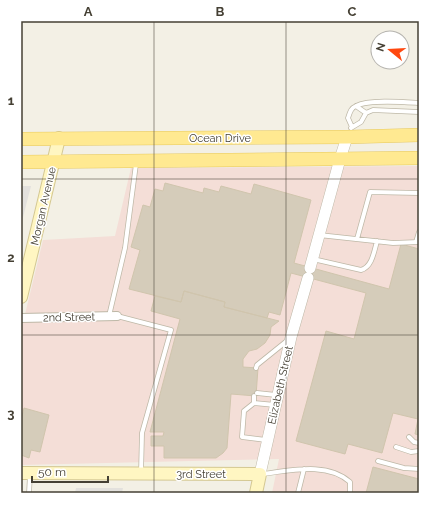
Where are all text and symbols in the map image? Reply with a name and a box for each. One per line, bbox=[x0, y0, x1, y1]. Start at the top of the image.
text: A bbox=[84, 4, 93, 19]
text: B bbox=[216, 4, 225, 19]
text: C bbox=[348, 4, 357, 19]
north arrow bbox=[370, 30, 410, 70]
text: N bbox=[373, 41, 388, 53]
text: 1 bbox=[8, 93, 15, 108]
street label: Ocean Drive bbox=[189, 132, 252, 145]
street label: Morgan Avenue bbox=[28, 165, 59, 247]
text: 2 bbox=[7, 250, 15, 265]
street label: 2nd Street bbox=[43, 311, 96, 324]
street label: Elizabeth Street bbox=[265, 344, 296, 426]
text: 3 bbox=[7, 406, 15, 421]
scale bar bbox=[32, 458, 108, 484]
text: 50 m bbox=[38, 465, 66, 479]
street label: 3rd Street bbox=[176, 468, 226, 481]

